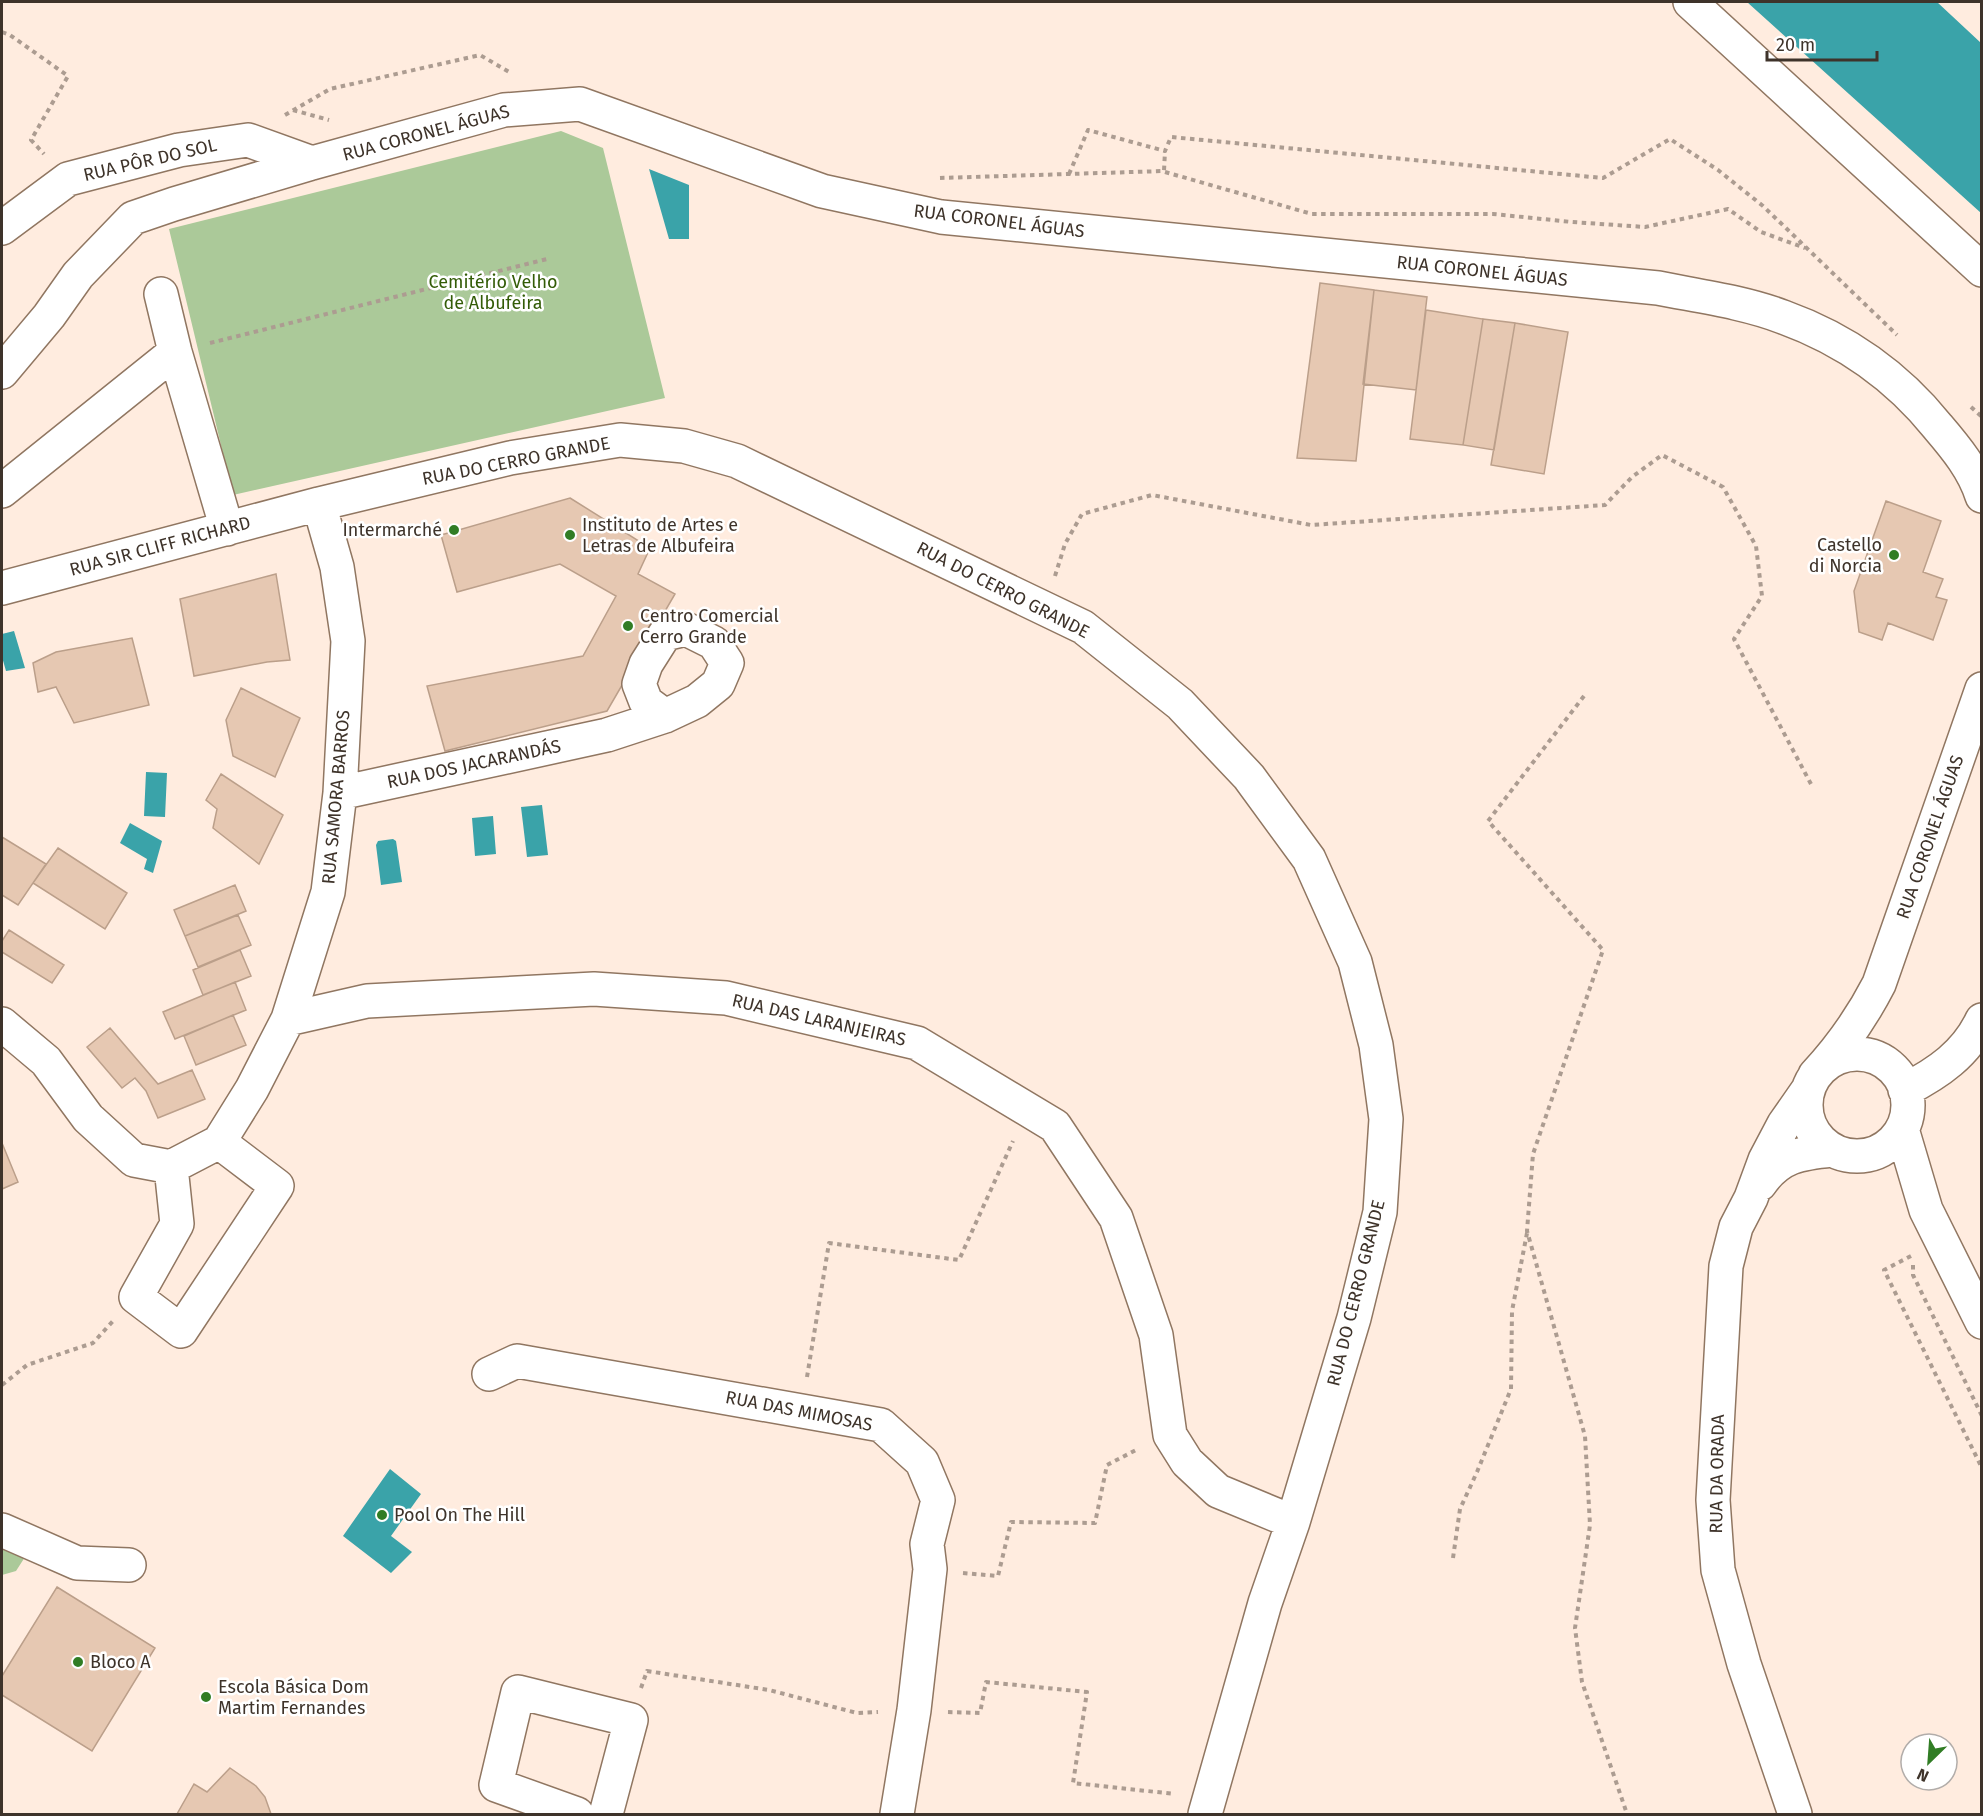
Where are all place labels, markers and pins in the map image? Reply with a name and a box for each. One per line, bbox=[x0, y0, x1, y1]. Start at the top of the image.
place label: Instituto de Artes e Letras de Albufeira bbox=[582, 514, 738, 557]
place label: Intermarché bbox=[343, 519, 442, 541]
marker: Intermarché bbox=[447, 523, 461, 537]
marker: Instituto de Artes e Letras de Albufeira bbox=[563, 528, 577, 542]
place label: Castello di Norcia bbox=[1809, 534, 1882, 577]
marker: Castello di Norcia bbox=[1887, 548, 1901, 562]
place label: Centro Comercial Cerro Grande bbox=[640, 605, 779, 648]
marker: Centro Comercial Cerro Grande bbox=[621, 619, 635, 633]
place label: Pool On The Hill bbox=[394, 1504, 525, 1526]
marker: Pool On The Hill bbox=[375, 1508, 389, 1522]
place label: Bloco A bbox=[90, 1651, 151, 1673]
marker: Bloco A bbox=[71, 1655, 85, 1669]
place label: Escola Básica Dom Martim Fernandes bbox=[218, 1676, 369, 1719]
marker: Escola Básica Dom Martim Fernandes bbox=[199, 1690, 213, 1704]

